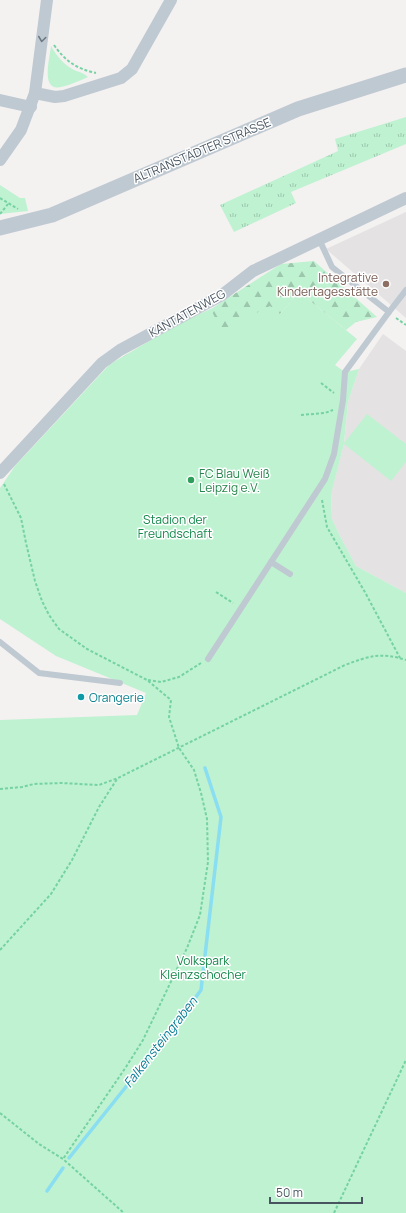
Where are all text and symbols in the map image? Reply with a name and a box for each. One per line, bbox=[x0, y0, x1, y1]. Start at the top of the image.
one-way arrow bbox=[38, 36, 47, 42]
street label: ALTRANSTÄDTER STRASSE bbox=[131, 113, 274, 187]
place label: Integrative Kindertagesstätte bbox=[277, 269, 378, 300]
marker: Integrative Kindertagesstätte bbox=[381, 279, 391, 289]
street label: KANTATENWEG bbox=[146, 285, 229, 341]
place label: FC Blau Weiß Leipzig e.V. bbox=[199, 465, 270, 496]
marker: FC Blau Weiß Leipzig e.V. bbox=[186, 475, 196, 485]
park label: Stadion der Freundschaft bbox=[138, 511, 212, 542]
place label: Orangerie bbox=[89, 689, 144, 706]
marker: Orangerie bbox=[76, 692, 86, 702]
park label: Volkspark Kleinzschocher bbox=[160, 952, 246, 983]
water label: Falkensteingraben bbox=[119, 992, 202, 1091]
scale bar bbox=[270, 1179, 362, 1205]
text: 50 m bbox=[276, 1184, 303, 1201]

